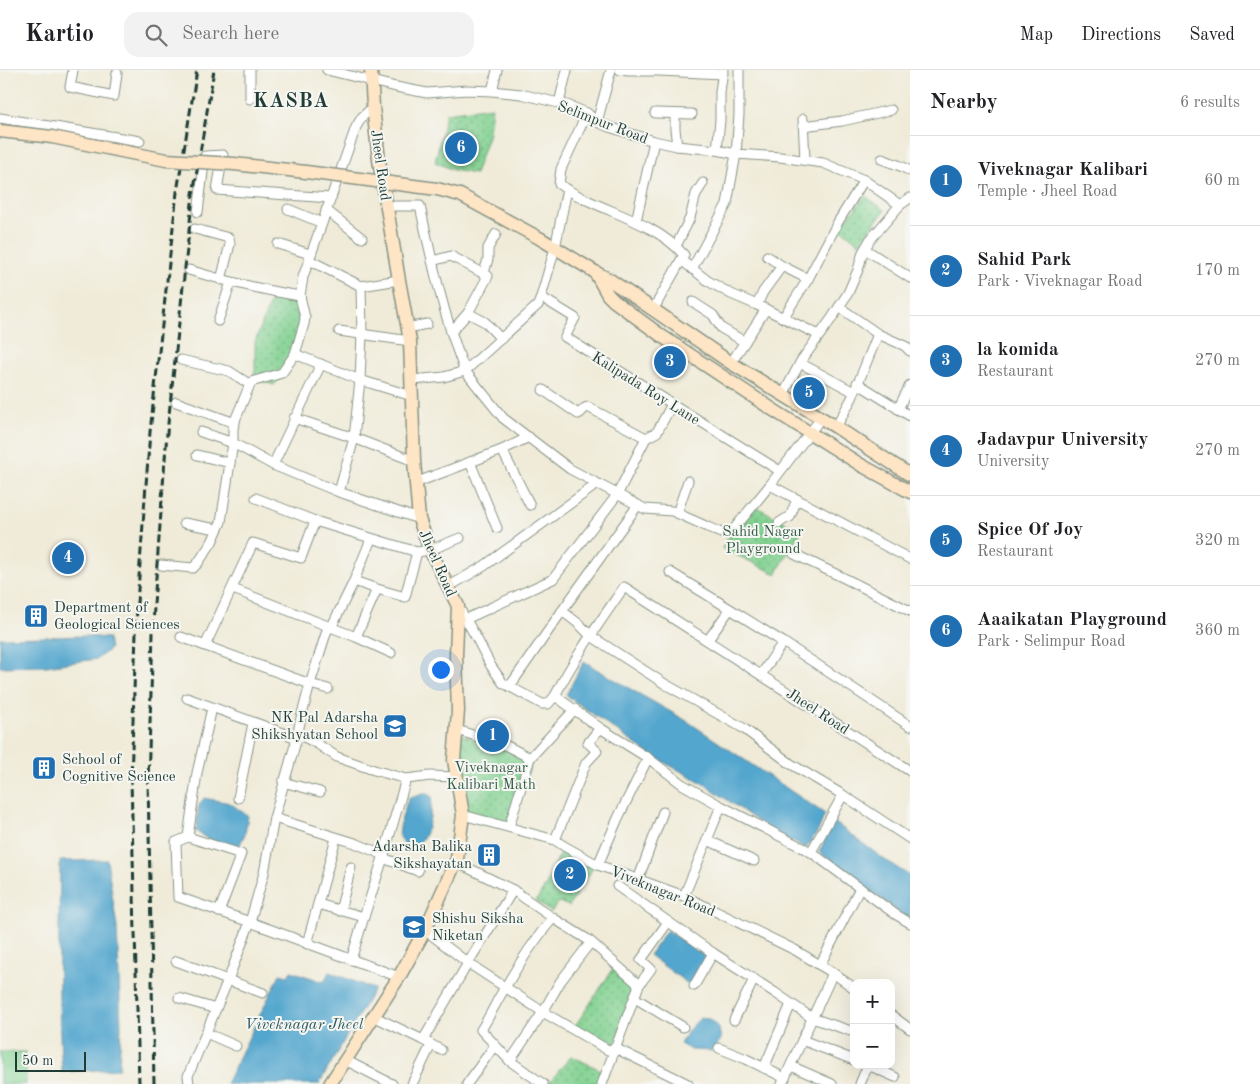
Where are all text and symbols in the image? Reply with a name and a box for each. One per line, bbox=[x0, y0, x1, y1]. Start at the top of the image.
search box bbox=[124, 12, 474, 57]
icon: search bbox=[142, 21, 170, 49]
text: Kartio bbox=[25, 23, 94, 47]
text: Search here bbox=[182, 25, 279, 44]
text: Map bbox=[1020, 26, 1053, 44]
text: Directions bbox=[1081, 26, 1161, 44]
text: Saved bbox=[1189, 26, 1235, 44]
district label: KASBA bbox=[253, 92, 329, 112]
text: Nearby bbox=[930, 92, 998, 113]
text: 6 results bbox=[1180, 95, 1240, 111]
street label: Selimpur Road bbox=[555, 99, 650, 148]
street label: Jheel Road bbox=[367, 129, 392, 202]
pin: 6 bbox=[445, 129, 477, 167]
text: Viveknagar Kalibari bbox=[977, 161, 1148, 180]
text: 1 bbox=[941, 173, 951, 189]
text: 60 m bbox=[1204, 173, 1240, 189]
text: Temple · Jheel Road bbox=[977, 184, 1117, 200]
text: Sahid Park bbox=[977, 251, 1071, 270]
text: 2 bbox=[941, 263, 951, 279]
text: 170 m bbox=[1195, 263, 1240, 279]
text: Park · Viveknagar Road bbox=[977, 274, 1143, 290]
text: la komida bbox=[977, 341, 1059, 360]
pin: 3 bbox=[654, 343, 686, 381]
street label: Kalipada Roy Lane bbox=[589, 350, 702, 429]
text: 3 bbox=[941, 353, 951, 369]
text: 270 m bbox=[1195, 353, 1240, 369]
text: Restaurant bbox=[977, 364, 1054, 380]
pin: 5 bbox=[793, 374, 825, 412]
text: Jadavpur University bbox=[977, 431, 1148, 450]
text: 4 bbox=[941, 443, 951, 459]
text: 270 m bbox=[1195, 443, 1240, 459]
text: University bbox=[977, 454, 1049, 470]
text: Spice Of Joy bbox=[977, 521, 1083, 540]
park label: Sahid Nagar Playground bbox=[722, 525, 804, 557]
street label: Jheel Road bbox=[415, 528, 458, 600]
text: 5 bbox=[941, 533, 951, 549]
text: 320 m bbox=[1195, 533, 1240, 549]
pin: 4 bbox=[52, 539, 84, 577]
text: Restaurant bbox=[977, 544, 1054, 560]
place label: Department of Geological Sciences bbox=[54, 601, 180, 633]
building icon: Department of Geological Sciences bbox=[23, 603, 49, 629]
text: Aaaikatan Playground bbox=[977, 611, 1167, 630]
text: 6 bbox=[941, 623, 951, 639]
text: 360 m bbox=[1195, 623, 1240, 639]
text: Park · Selimpur Road bbox=[977, 634, 1126, 650]
your location bbox=[428, 657, 454, 683]
street label: Jheel Road bbox=[783, 686, 851, 738]
place label: NK Pal Adarsha Shikshyatan School bbox=[251, 711, 379, 743]
school or university icon: NK Pal Adarsha Shikshyatan School bbox=[382, 713, 408, 739]
pin: 1 bbox=[477, 717, 509, 755]
place label: School of Cognitive Science bbox=[62, 753, 176, 785]
building icon: School of Cognitive Science bbox=[31, 755, 57, 781]
park label: Viveknagar Kalibari Math bbox=[446, 761, 536, 793]
place label: Adarsha Balika Sikshayatan bbox=[372, 840, 473, 872]
building icon: Adarsha Balika Sikshayatan bbox=[476, 842, 502, 868]
pin: 2 bbox=[554, 856, 586, 894]
street label: Viveknagar Road bbox=[608, 865, 717, 920]
place label: Shishu Siksha Niketan bbox=[432, 912, 524, 944]
school or university icon: Shishu Siksha Niketan bbox=[401, 914, 427, 940]
map controls bbox=[850, 979, 895, 1069]
button: + bbox=[850, 979, 895, 1024]
water label: Viveknagar Jheel bbox=[245, 1017, 364, 1033]
button: − bbox=[850, 1024, 895, 1069]
scale bar bbox=[15, 1049, 86, 1072]
text: 50 m bbox=[22, 1054, 53, 1068]

